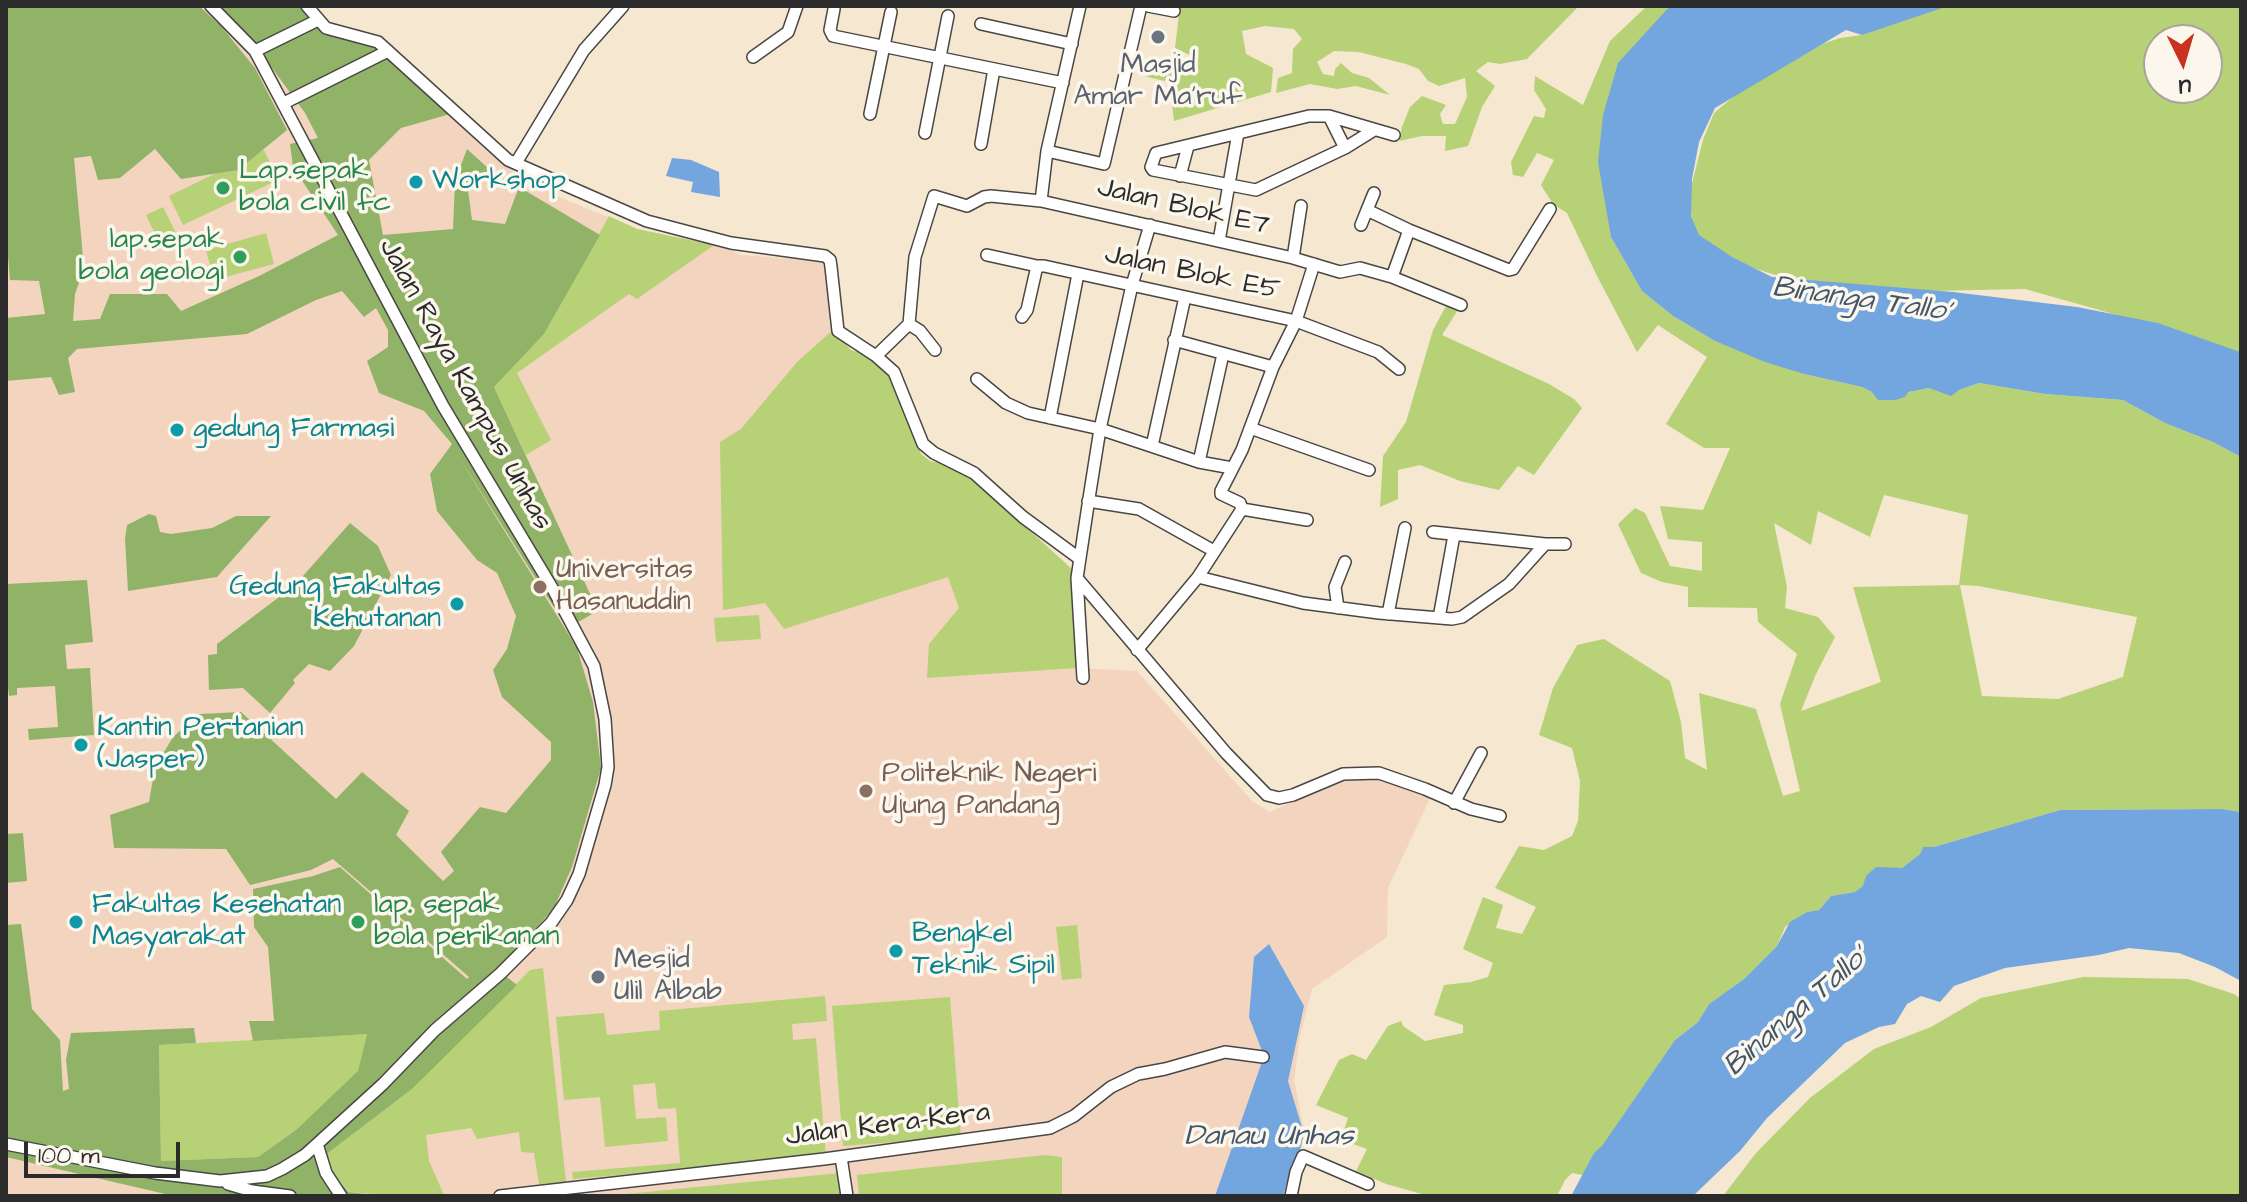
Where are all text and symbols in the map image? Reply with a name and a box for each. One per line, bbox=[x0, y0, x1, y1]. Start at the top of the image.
north arrow bbox=[2143, 24, 2223, 104]
marker: Masjid Amar Ma'ruf bbox=[1149, 28, 1167, 46]
place label: Masjid Amar Ma'ruf bbox=[1074, 49, 1242, 115]
text: U bbox=[2177, 70, 2192, 102]
place label: Lap.sepak bola civil fc bbox=[239, 155, 391, 221]
place label: Workshop bbox=[432, 165, 566, 199]
street label: Jalan Blok E7 bbox=[1094, 172, 1272, 244]
marker: Workshop bbox=[407, 173, 425, 191]
marker: Lap.sepak bola civil fc bbox=[214, 179, 232, 197]
place label: lap.sepak bola geologi bbox=[79, 224, 224, 290]
street label: Jalan Raya Kampus Unhas bbox=[370, 233, 558, 537]
street label: Jalan Blok E5 bbox=[1102, 239, 1282, 309]
marker: lap.sepak bola geologi bbox=[231, 248, 249, 266]
water label: Binanga Tallo' bbox=[1770, 271, 1952, 331]
place label: gedung Farmasi bbox=[193, 413, 394, 447]
marker: gedung Farmasi bbox=[168, 421, 186, 439]
place label: Universitas Hasanuddin bbox=[556, 554, 693, 620]
place label: Gedung Fakultas Kehutanan bbox=[229, 571, 441, 637]
marker: Universitas Hasanuddin bbox=[531, 578, 549, 596]
marker: Gedung Fakultas Kehutanan bbox=[448, 595, 466, 613]
place label: Kantin Pertanian (Jasper) bbox=[97, 712, 303, 778]
marker: Kantin Pertanian (Jasper) bbox=[72, 736, 90, 754]
place label: Politeknik Negeri Ujung Pandang bbox=[882, 758, 1097, 824]
marker: Politeknik Negeri Ujung Pandang bbox=[857, 782, 875, 800]
place label: Fakultas Kesehatan Masyarakat bbox=[92, 889, 341, 955]
place label: lap. sepak bola perikanan bbox=[374, 889, 559, 955]
marker: Fakultas Kesehatan Masyarakat bbox=[67, 913, 85, 931]
marker: lap. sepak bola perikanan bbox=[349, 913, 367, 931]
place label: Bengkel Teknik Sipil bbox=[912, 918, 1055, 984]
water label: Binanga Tallo' bbox=[1718, 941, 1876, 1085]
marker: Bengkel Teknik Sipil bbox=[887, 942, 905, 960]
place label: Mesjid Ulil Albab bbox=[614, 944, 722, 1010]
marker: Mesjid Ulil Albab bbox=[589, 968, 607, 986]
street label: Jalan Kera-Kera bbox=[784, 1097, 992, 1155]
water label: Danau Unhas bbox=[1184, 1120, 1354, 1156]
scale bar bbox=[28, 1126, 184, 1176]
text: 100 m bbox=[38, 1139, 100, 1173]

